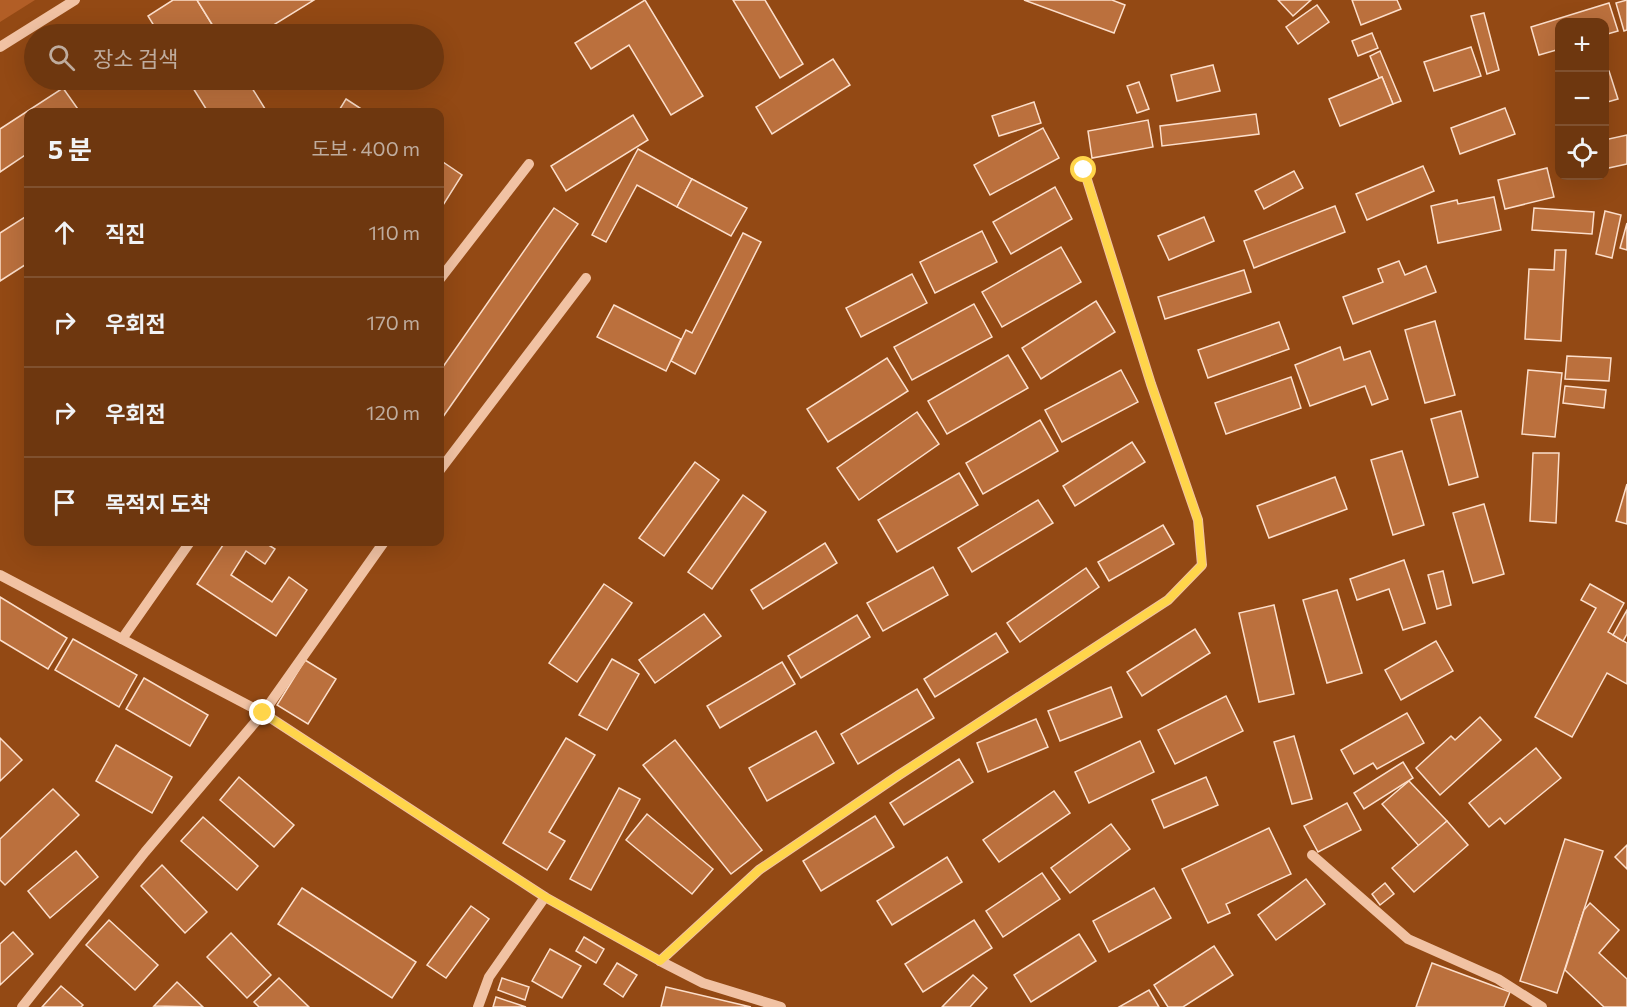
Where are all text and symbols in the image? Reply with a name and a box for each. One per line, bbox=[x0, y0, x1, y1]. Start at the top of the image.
map controls bbox=[1555, 18, 1609, 180]
button: + bbox=[1555, 18, 1609, 72]
search box bbox=[24, 24, 444, 90]
icon: search bbox=[45, 41, 78, 74]
text: 장소 검색 bbox=[93, 45, 178, 72]
button: − bbox=[1555, 72, 1609, 126]
button: locate bbox=[1555, 126, 1609, 180]
text: 5 분 bbox=[48, 133, 92, 164]
text: 도보 · 400 m bbox=[311, 136, 420, 160]
route start bbox=[1070, 156, 1096, 182]
icon: ahead bbox=[48, 216, 81, 249]
text: 직진 bbox=[105, 220, 145, 247]
text: 110 m bbox=[369, 220, 420, 244]
icon: right bbox=[48, 306, 81, 339]
text: 우회전 bbox=[105, 310, 166, 337]
text: 170 m bbox=[367, 310, 420, 334]
icon: right bbox=[48, 396, 81, 429]
text: 우회전 bbox=[105, 400, 166, 427]
text: 120 m bbox=[366, 400, 420, 424]
icon: arrive bbox=[48, 486, 81, 519]
text: 목적지 도착 bbox=[105, 490, 210, 517]
route end bbox=[249, 699, 275, 725]

